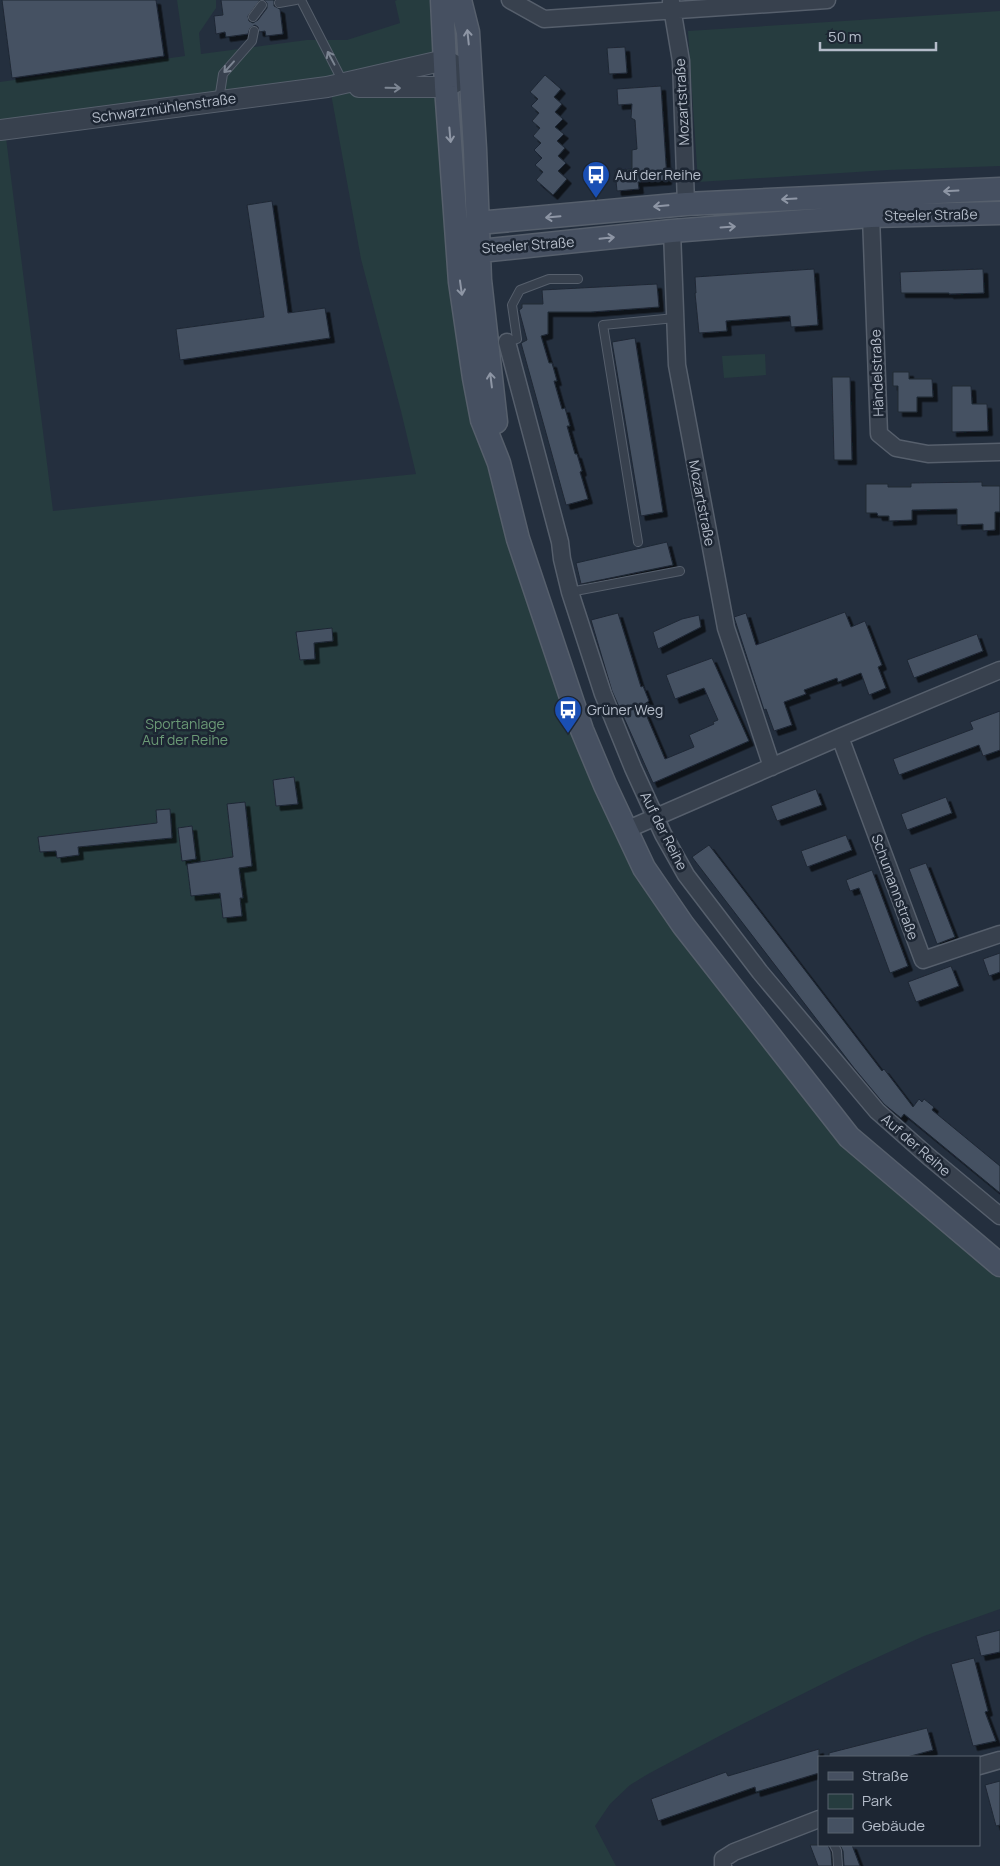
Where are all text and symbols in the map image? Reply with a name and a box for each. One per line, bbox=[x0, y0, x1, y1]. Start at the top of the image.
scale bar bbox=[820, 20, 936, 52]
text: 50 m bbox=[828, 26, 862, 47]
one-way arrow bbox=[463, 29, 473, 45]
one-way arrow bbox=[326, 51, 335, 66]
street label: Mozartstraße bbox=[670, 58, 693, 146]
one-way arrow bbox=[223, 61, 234, 74]
one-way arrow bbox=[385, 83, 401, 92]
street label: Schwarzmühlenstraße bbox=[91, 88, 237, 127]
one-way arrow bbox=[445, 127, 455, 143]
bus stop icon: Auf der Reihe bbox=[581, 160, 611, 199]
place label: Auf der Reihe bbox=[615, 165, 701, 184]
one-way arrow bbox=[944, 186, 960, 195]
one-way arrow bbox=[781, 194, 798, 204]
one-way arrow bbox=[654, 202, 670, 211]
street label: Steeler Straße bbox=[884, 204, 978, 225]
one-way arrow bbox=[546, 212, 562, 221]
one-way arrow bbox=[719, 222, 735, 231]
street label: Steeler Straße bbox=[481, 232, 575, 257]
one-way arrow bbox=[599, 233, 615, 243]
one-way arrow bbox=[456, 280, 466, 296]
street label: Händelstraße bbox=[865, 329, 888, 417]
one-way arrow bbox=[486, 372, 496, 388]
street label: Mozartstraße bbox=[685, 458, 720, 548]
bus stop icon: Grüner Weg bbox=[553, 695, 583, 734]
place label: Grüner Weg bbox=[587, 700, 663, 719]
park label: Sportanlage Auf der Reihe bbox=[142, 714, 228, 749]
street label: Auf der Reihe bbox=[636, 788, 692, 873]
street label: Schumannstraße bbox=[867, 831, 923, 942]
street label: Auf der Reihe bbox=[878, 1109, 955, 1180]
legend bbox=[818, 1756, 980, 1846]
text: Straße bbox=[862, 1765, 909, 1786]
text: Park bbox=[862, 1790, 892, 1811]
text: Gebäude bbox=[862, 1815, 925, 1836]

